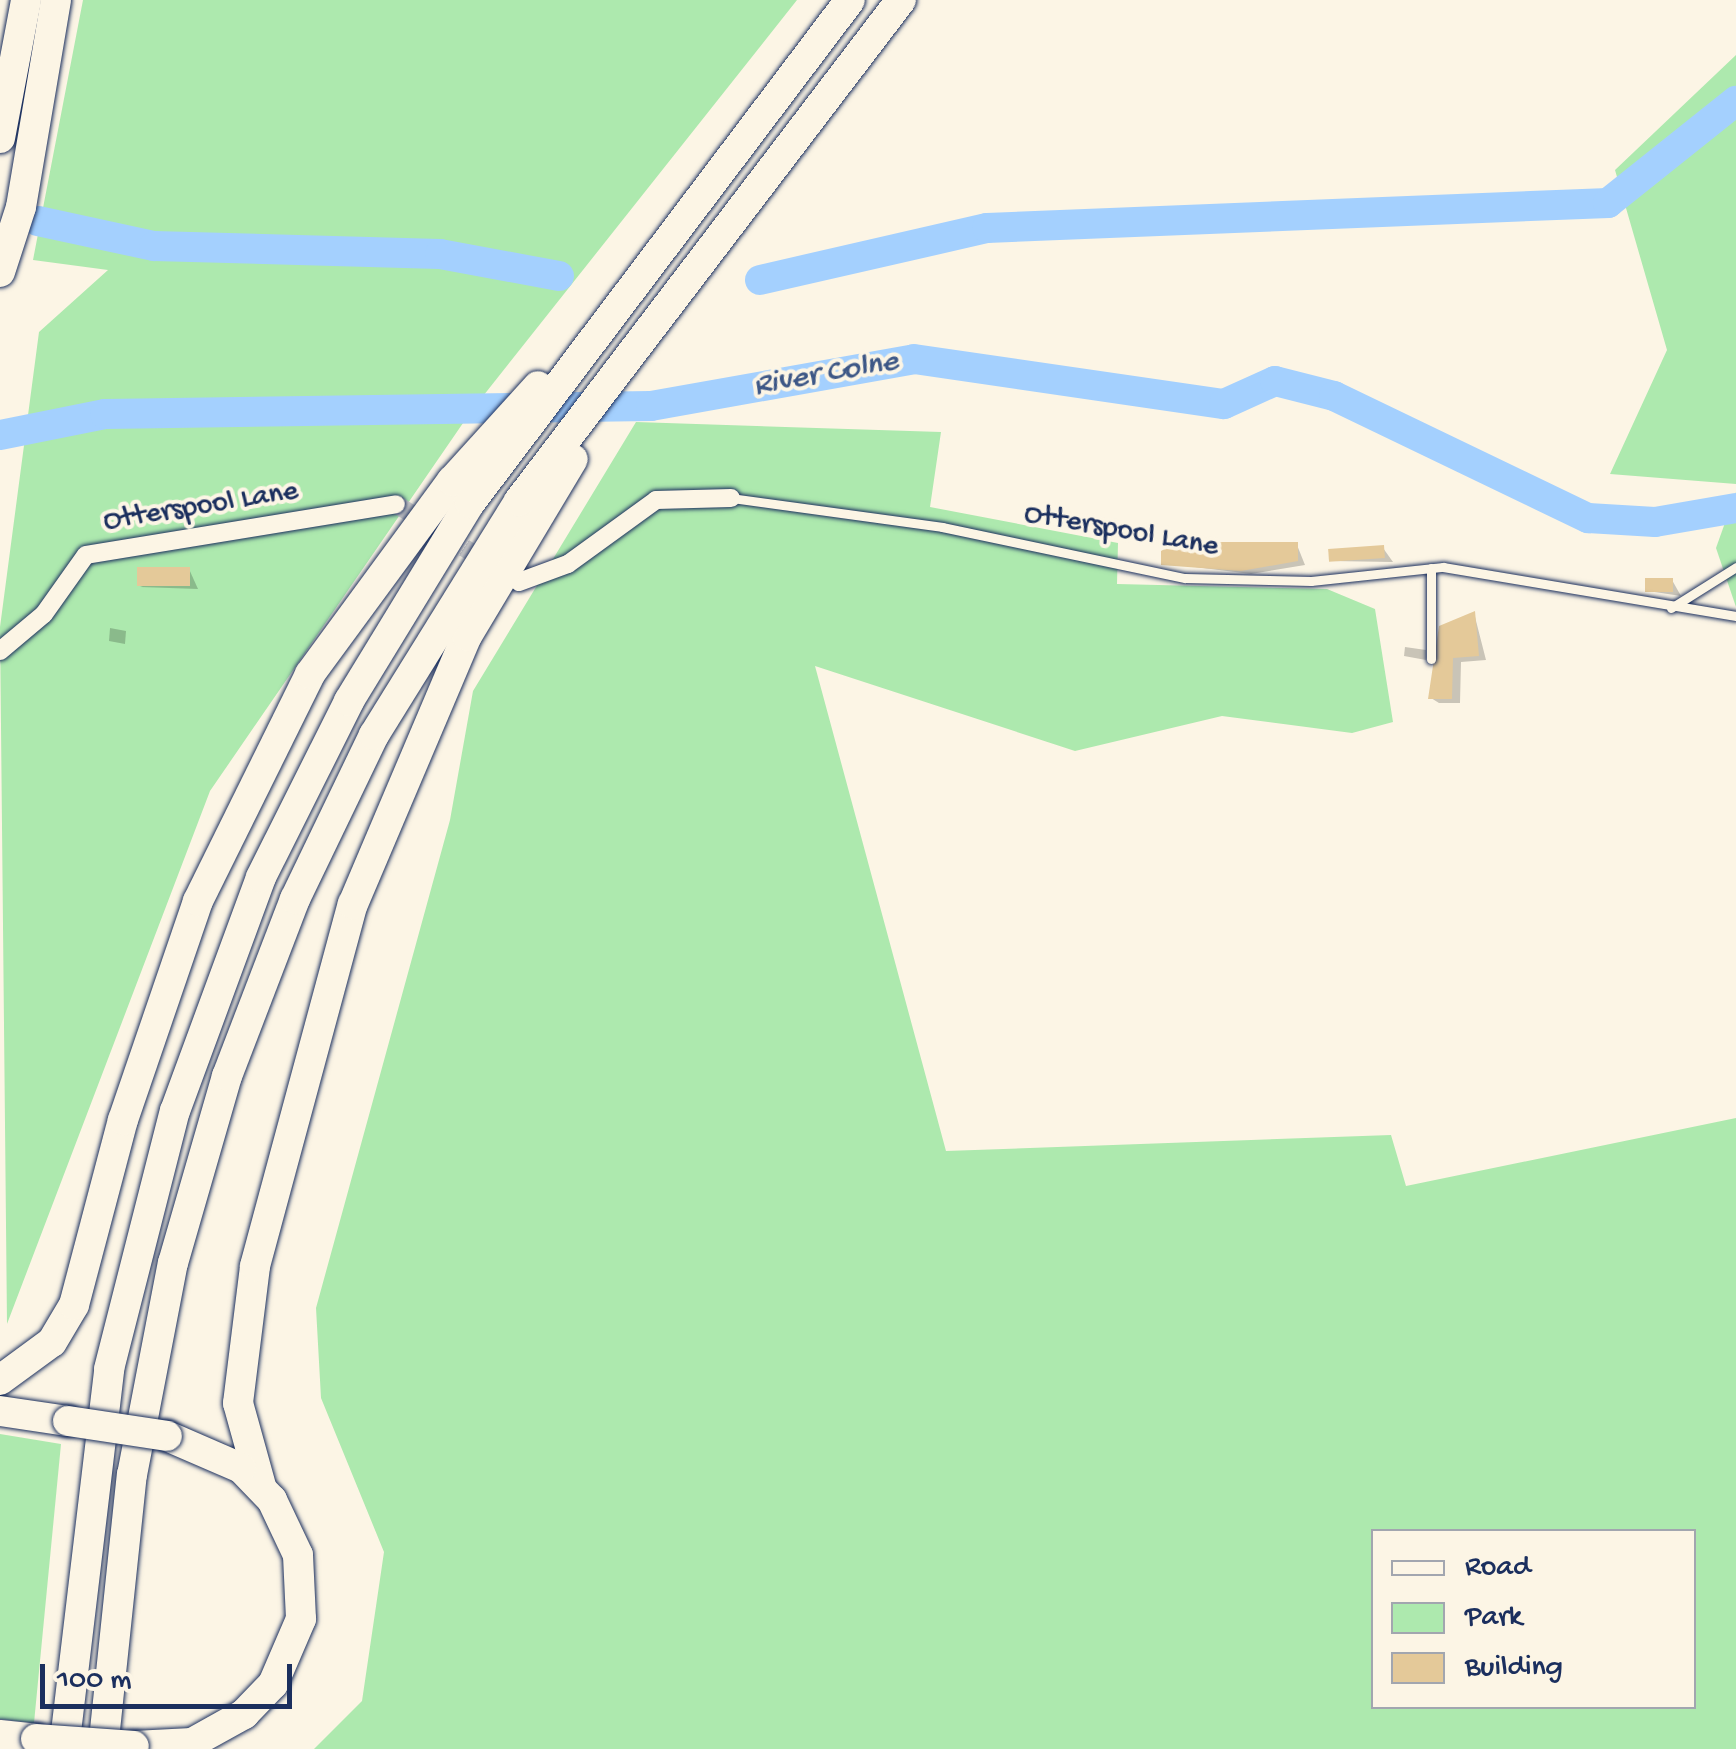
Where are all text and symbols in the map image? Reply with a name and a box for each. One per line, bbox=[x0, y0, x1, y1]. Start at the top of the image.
water label: River Colne bbox=[751, 343, 901, 407]
street label: Otterspool Lane bbox=[101, 475, 301, 541]
street label: Otterspool Lane bbox=[1021, 497, 1221, 567]
legend bbox=[1371, 1529, 1696, 1709]
text: Road bbox=[1465, 1551, 1531, 1586]
text: Park bbox=[1465, 1601, 1522, 1636]
scale bar bbox=[45, 1644, 298, 1706]
text: Building bbox=[1465, 1651, 1563, 1686]
text: 100 m bbox=[57, 1664, 132, 1699]

